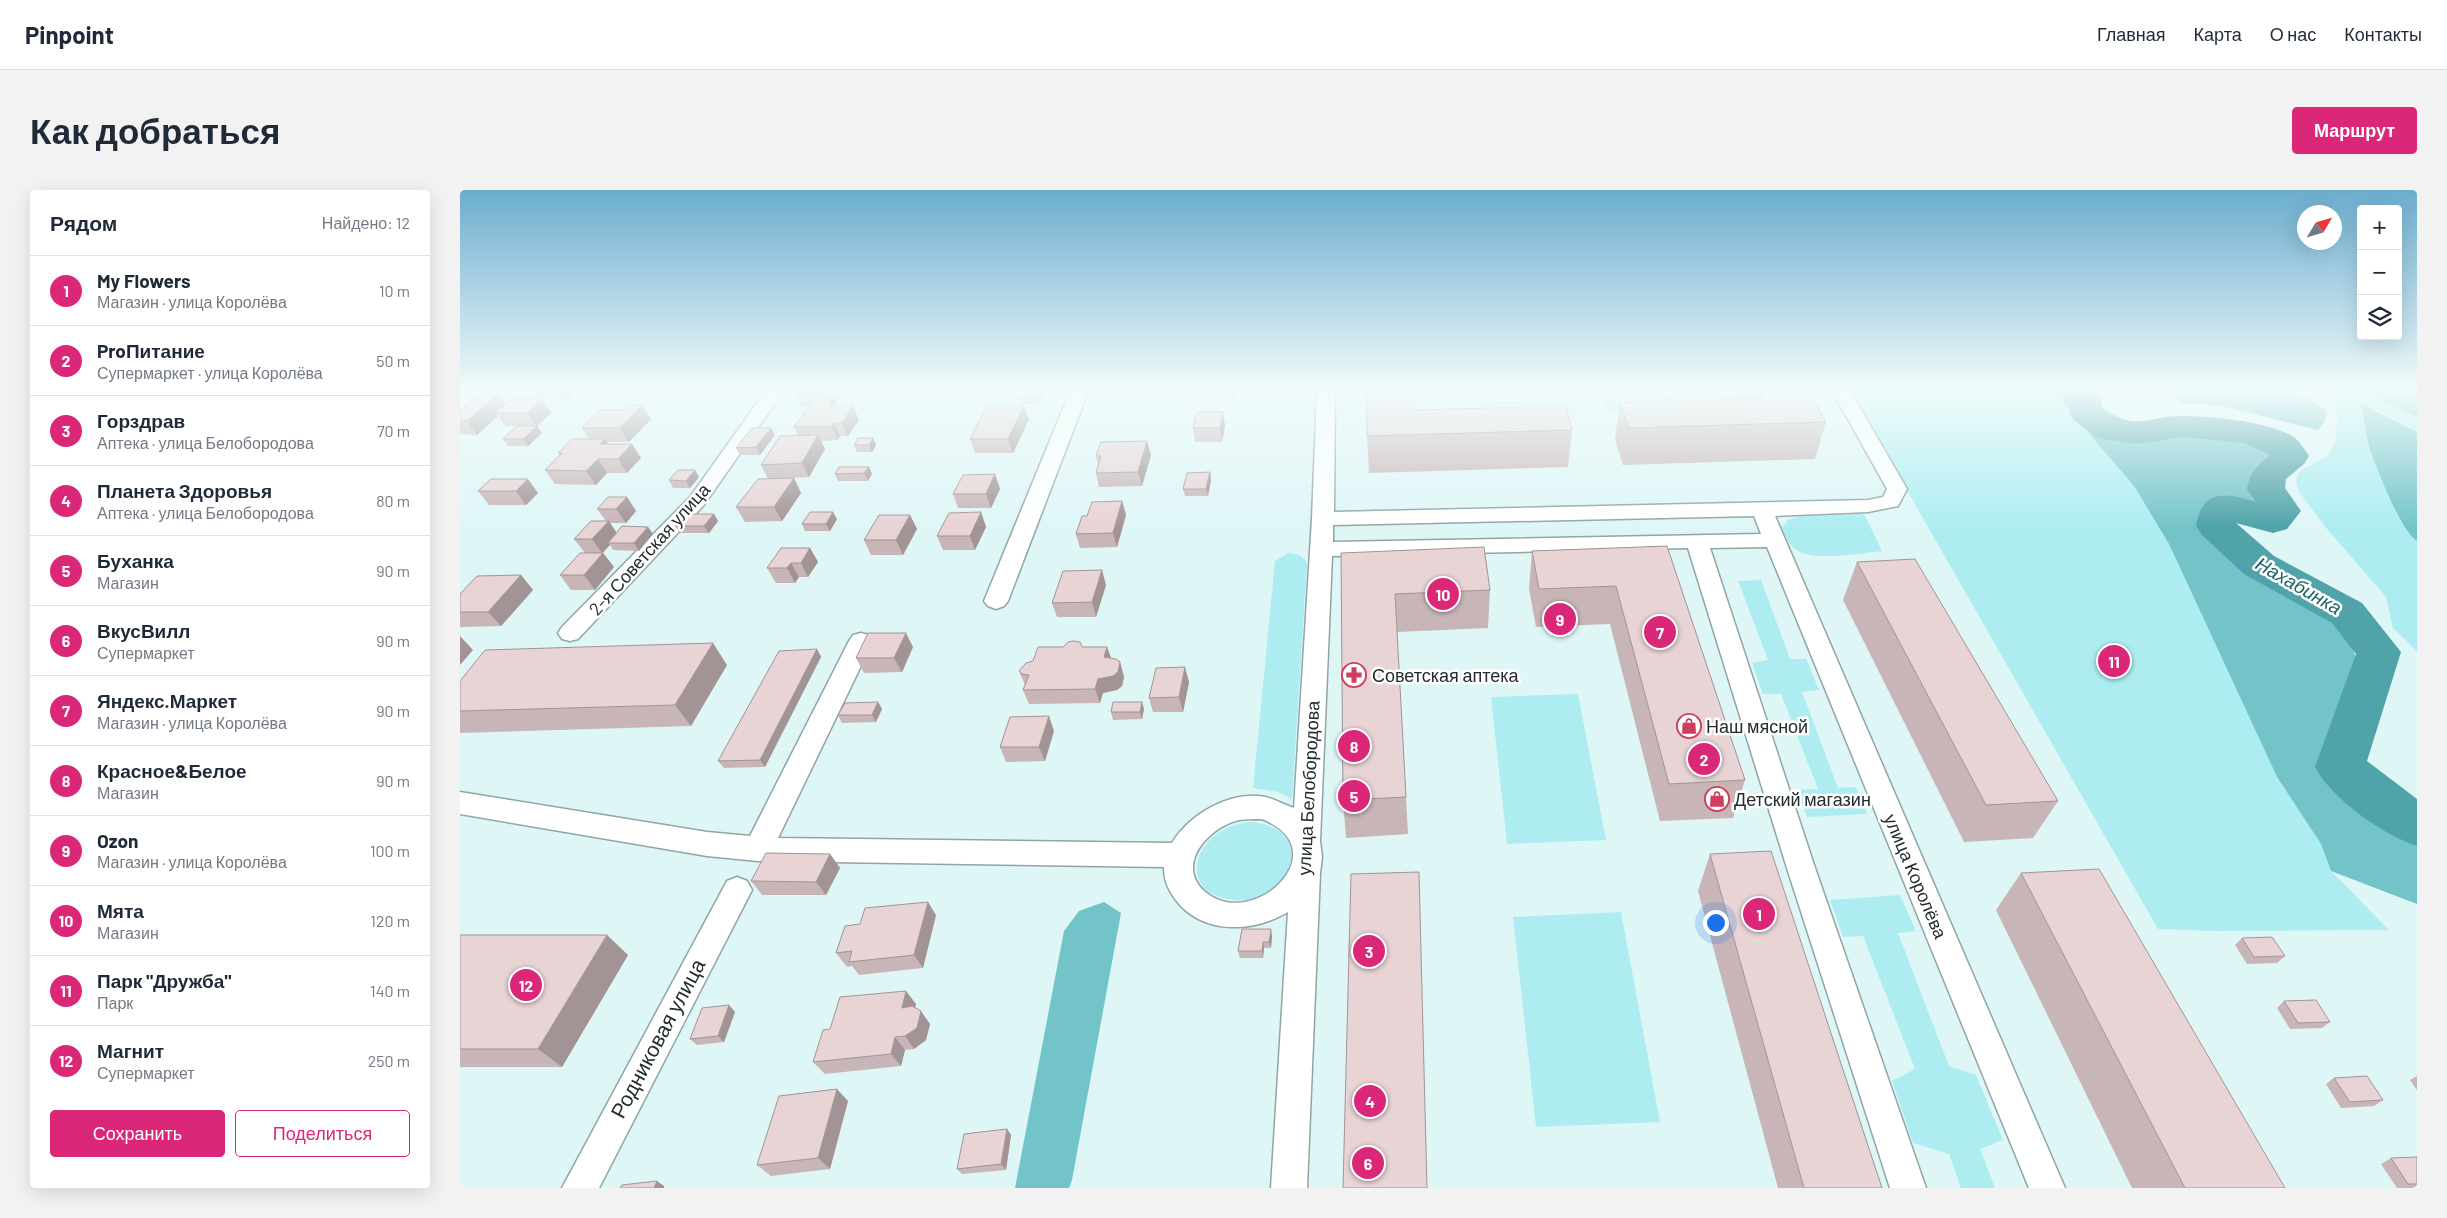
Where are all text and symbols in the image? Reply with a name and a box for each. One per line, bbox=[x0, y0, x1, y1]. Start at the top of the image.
text: Pinpoint bbox=[25, 20, 114, 49]
text: Главная bbox=[2097, 23, 2166, 45]
text: Карта bbox=[2194, 23, 2242, 45]
text: О нас bbox=[2270, 23, 2316, 45]
text: Контакты bbox=[2344, 23, 2422, 45]
button: Маршрут bbox=[2292, 107, 2417, 154]
text: Как добраться bbox=[30, 109, 280, 151]
north arrow bbox=[2297, 205, 2342, 250]
map controls bbox=[2357, 205, 2402, 340]
button: + bbox=[2357, 205, 2402, 250]
text: Рядом bbox=[50, 210, 117, 235]
text: Найдено: 12 bbox=[322, 213, 410, 232]
button: − bbox=[2357, 250, 2402, 295]
text: My Flowers bbox=[97, 269, 191, 292]
text: 1 bbox=[63, 281, 69, 300]
text: 10 m bbox=[379, 281, 410, 300]
text: Магазин · улица Королёва bbox=[97, 292, 287, 311]
button: layers bbox=[2357, 295, 2402, 340]
text: ProПитание bbox=[97, 339, 205, 362]
text: 2 bbox=[62, 351, 70, 370]
text: 50 m bbox=[376, 351, 410, 370]
text: Супермаркет · улица Королёва bbox=[97, 363, 323, 382]
text: Горздрав bbox=[97, 409, 185, 432]
text: 3 bbox=[62, 421, 70, 440]
text: 70 m bbox=[377, 421, 410, 440]
text: Аптека · улица Белобородова bbox=[97, 433, 314, 452]
street label: 2-я Советская улица bbox=[584, 478, 715, 620]
text: Планета Здоровья bbox=[97, 479, 272, 502]
text: 4 bbox=[61, 491, 71, 510]
text: 80 m bbox=[376, 491, 410, 510]
text: Аптека · улица Белобородова bbox=[97, 503, 314, 522]
text: Буханка bbox=[97, 549, 174, 572]
water label: Нахабинка bbox=[2252, 551, 2346, 619]
text: 5 bbox=[62, 561, 70, 580]
text: 90 m bbox=[376, 561, 410, 580]
text: Магазин bbox=[97, 573, 159, 592]
pin: 10 bbox=[1427, 575, 1459, 613]
pin: 9 bbox=[1544, 600, 1576, 638]
pin: 7 bbox=[1644, 613, 1676, 651]
text: ВкусВилл bbox=[97, 619, 190, 642]
text: 6 bbox=[62, 631, 70, 650]
text: 90 m bbox=[376, 631, 410, 650]
pin: 11 bbox=[2098, 642, 2130, 680]
text: Супермаркет bbox=[97, 643, 195, 662]
pharmacy icon: Советская аптека bbox=[1341, 662, 1367, 688]
place label: Советская аптека bbox=[1372, 664, 1520, 686]
text: Яндекс.Маркет bbox=[97, 689, 237, 712]
street label: улица Белобородова bbox=[1292, 699, 1324, 876]
text: 7 bbox=[62, 701, 70, 720]
text: 90 m bbox=[376, 701, 410, 720]
text: Магазин · улица Королёва bbox=[97, 713, 287, 732]
shop icon: Наш мясной bbox=[1676, 713, 1702, 739]
place label: Наш мясной bbox=[1706, 715, 1808, 737]
pin: 8 bbox=[1338, 727, 1370, 765]
pin: 2 bbox=[1688, 740, 1720, 778]
text: Красное&Белое bbox=[97, 759, 247, 782]
text: 8 bbox=[62, 771, 70, 790]
text: 90 m bbox=[376, 771, 410, 790]
pin: 5 bbox=[1338, 777, 1370, 815]
text: Магазин bbox=[97, 783, 159, 802]
shop icon: Детский магазин bbox=[1704, 786, 1730, 812]
place label: Детский магазин bbox=[1734, 788, 1871, 810]
street label: улица Королёва bbox=[1880, 810, 1953, 942]
text: Ozon bbox=[97, 829, 139, 852]
text: 9 bbox=[62, 841, 70, 860]
text: 100 m bbox=[370, 841, 410, 860]
text: Магазин · улица Королёва bbox=[97, 852, 287, 871]
pin: 1 bbox=[1743, 895, 1775, 933]
text: Мята bbox=[97, 899, 144, 922]
your location bbox=[1703, 910, 1729, 936]
text: 10 bbox=[59, 911, 73, 930]
text: 120 m bbox=[370, 911, 410, 930]
text: Магазин bbox=[97, 923, 159, 942]
pin: 3 bbox=[1353, 932, 1385, 970]
street label: Родниковая улица bbox=[604, 954, 710, 1122]
pin: 12 bbox=[510, 966, 542, 1004]
text: Парк "Дружба" bbox=[97, 969, 231, 992]
text: 11 bbox=[60, 981, 72, 1000]
text: 140 m bbox=[370, 981, 410, 1000]
text: Парк bbox=[97, 993, 133, 1012]
text: Магнит bbox=[97, 1039, 164, 1062]
text: 12 bbox=[59, 1051, 73, 1070]
text: 250 m bbox=[368, 1051, 410, 1070]
text: Супермаркет bbox=[97, 1063, 195, 1082]
pin: 4 bbox=[1354, 1082, 1386, 1120]
button: Сохранить bbox=[50, 1110, 225, 1157]
button: Поделиться bbox=[235, 1110, 410, 1157]
pin: 6 bbox=[1352, 1144, 1384, 1182]

